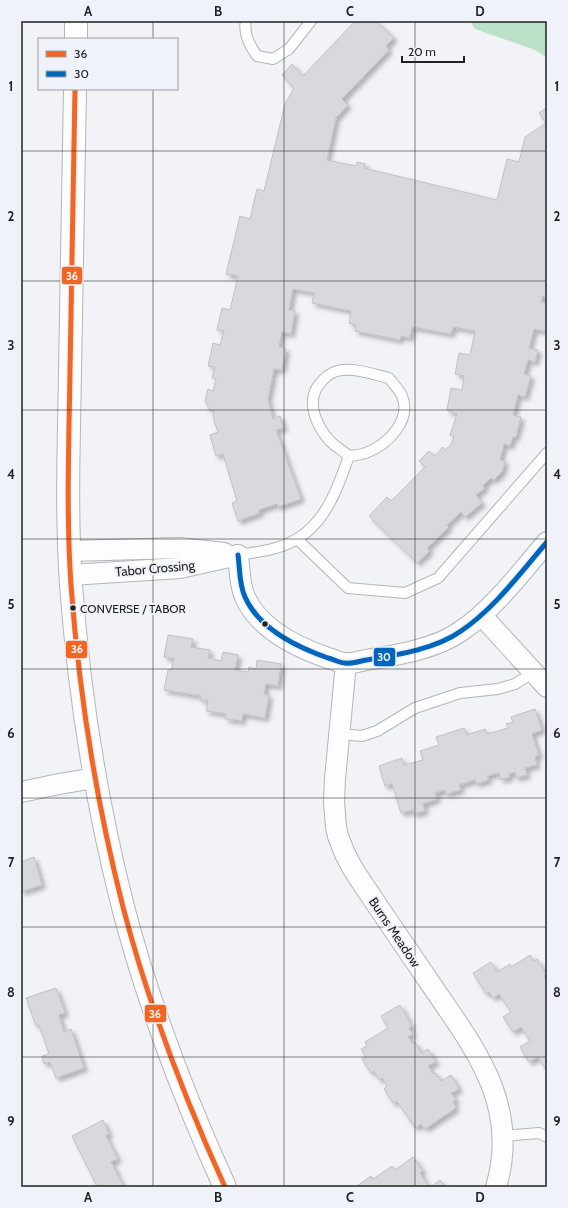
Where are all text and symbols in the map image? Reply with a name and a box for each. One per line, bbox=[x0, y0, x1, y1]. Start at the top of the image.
text: A bbox=[84, 3, 93, 19]
text: B bbox=[214, 3, 222, 19]
text: C bbox=[346, 3, 354, 19]
text: D bbox=[475, 3, 485, 19]
legend bbox=[38, 38, 178, 90]
scale bar bbox=[402, 38, 464, 64]
text: 20 m bbox=[408, 44, 436, 59]
text: 36 bbox=[74, 46, 87, 61]
text: 30 bbox=[74, 66, 89, 81]
text: 1 bbox=[9, 78, 13, 94]
text: 1 bbox=[555, 78, 559, 94]
text: 2 bbox=[8, 208, 15, 224]
text: 2 bbox=[554, 208, 561, 224]
line badge: 36 bbox=[61, 266, 83, 285]
text: 36 bbox=[66, 269, 78, 283]
text: 3 bbox=[7, 337, 15, 353]
text: 3 bbox=[553, 337, 561, 353]
text: 4 bbox=[7, 466, 15, 482]
text: 4 bbox=[553, 466, 561, 482]
street label: Tabor Crossing bbox=[114, 556, 196, 579]
text: 5 bbox=[8, 596, 15, 612]
text: 5 bbox=[554, 596, 561, 612]
place label: CONVERSE / TABOR bbox=[80, 601, 187, 616]
marker: CONVERSE / TABOR bbox=[68, 603, 78, 613]
unlabelled marker bbox=[260, 619, 270, 629]
line badge: 36 bbox=[65, 640, 88, 659]
text: 36 bbox=[71, 642, 83, 656]
line badge: 30 bbox=[373, 647, 396, 667]
text: 30 bbox=[377, 650, 391, 664]
text: 6 bbox=[7, 725, 15, 741]
text: 6 bbox=[553, 725, 561, 741]
text: 7 bbox=[8, 854, 15, 870]
text: 7 bbox=[554, 854, 561, 870]
street label: Burns Meadow bbox=[366, 894, 425, 971]
text: 8 bbox=[7, 984, 15, 1000]
text: 8 bbox=[553, 984, 561, 1000]
line badge: 36 bbox=[144, 1004, 167, 1023]
text: 36 bbox=[149, 1007, 161, 1021]
text: 9 bbox=[7, 1113, 15, 1129]
text: 9 bbox=[553, 1113, 561, 1129]
text: A bbox=[84, 1189, 93, 1205]
text: B bbox=[214, 1189, 222, 1205]
text: C bbox=[346, 1189, 354, 1205]
text: D bbox=[475, 1189, 485, 1205]

